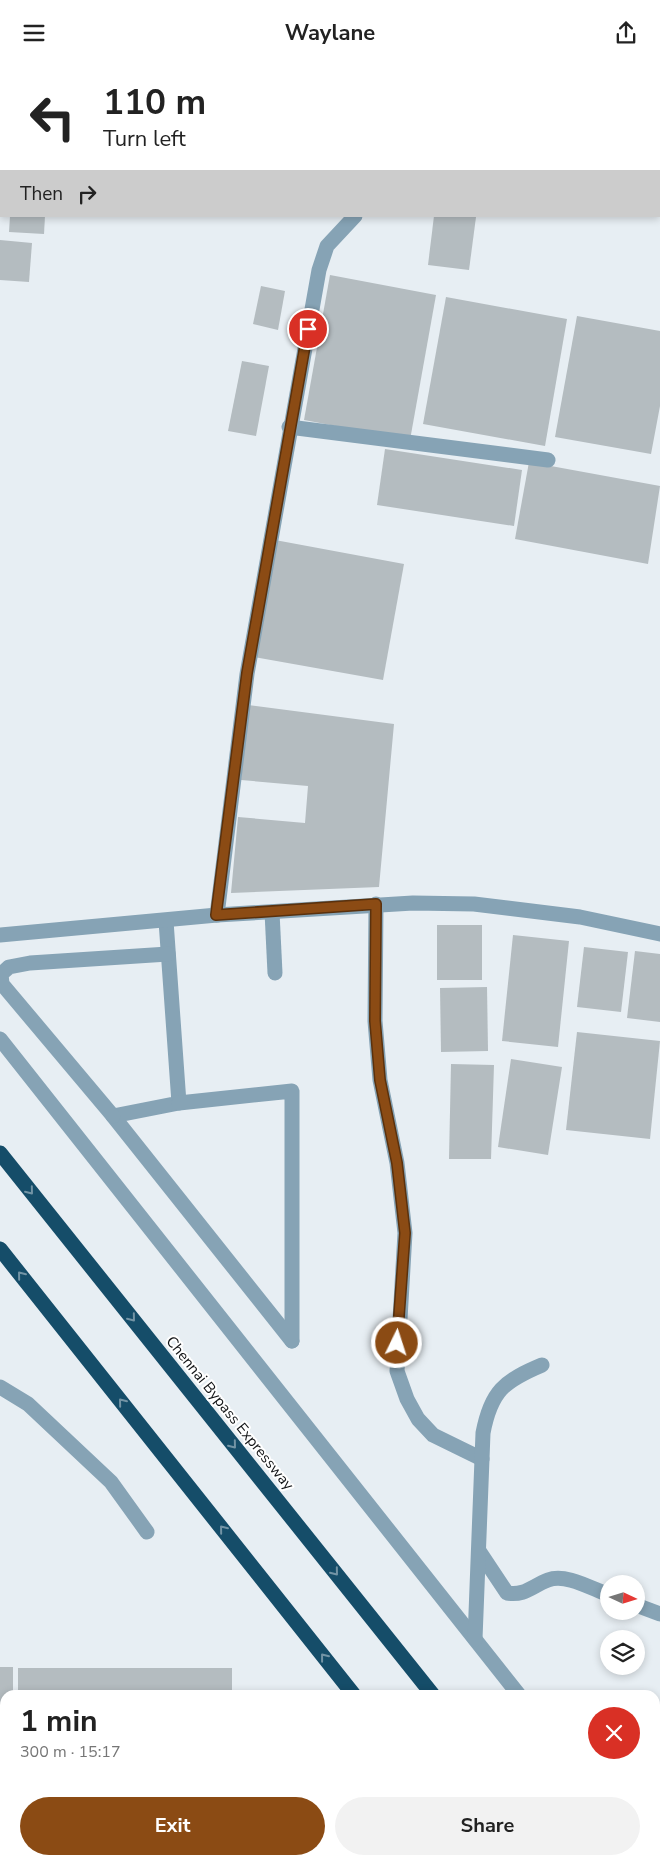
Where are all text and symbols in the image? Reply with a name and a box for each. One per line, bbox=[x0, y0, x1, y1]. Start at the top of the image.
text: Waylane bbox=[285, 18, 375, 48]
icon: menu bbox=[20, 19, 48, 47]
icon: share bbox=[612, 19, 640, 47]
text: 110 m bbox=[103, 79, 206, 126]
icon: left bbox=[20, 85, 85, 150]
text: Turn left bbox=[103, 124, 186, 154]
icon: right bbox=[73, 180, 101, 208]
text: Then bbox=[20, 181, 63, 207]
pin bbox=[287, 308, 329, 350]
icon: arrive bbox=[294, 315, 322, 343]
one-way arrow bbox=[25, 1186, 34, 1195]
one-way arrow bbox=[18, 1272, 26, 1281]
one-way arrow bbox=[126, 1312, 134, 1321]
position arrow bbox=[370, 1316, 422, 1368]
street label: Chennai Bypass Expressway bbox=[162, 1332, 299, 1494]
one-way arrow bbox=[119, 1398, 128, 1408]
one-way arrow bbox=[228, 1439, 236, 1448]
one-way arrow bbox=[220, 1526, 229, 1535]
one-way arrow bbox=[329, 1566, 337, 1575]
north arrow bbox=[600, 1575, 645, 1620]
map controls bbox=[600, 1575, 645, 1675]
button: layers bbox=[600, 1630, 645, 1675]
one-way arrow bbox=[322, 1654, 330, 1663]
text: 1 min bbox=[20, 1701, 98, 1742]
button: close bbox=[588, 1707, 640, 1759]
text: 300 m · 15:17 bbox=[20, 1741, 121, 1763]
button: Exit bbox=[20, 1797, 325, 1855]
button: Share bbox=[335, 1797, 640, 1855]

